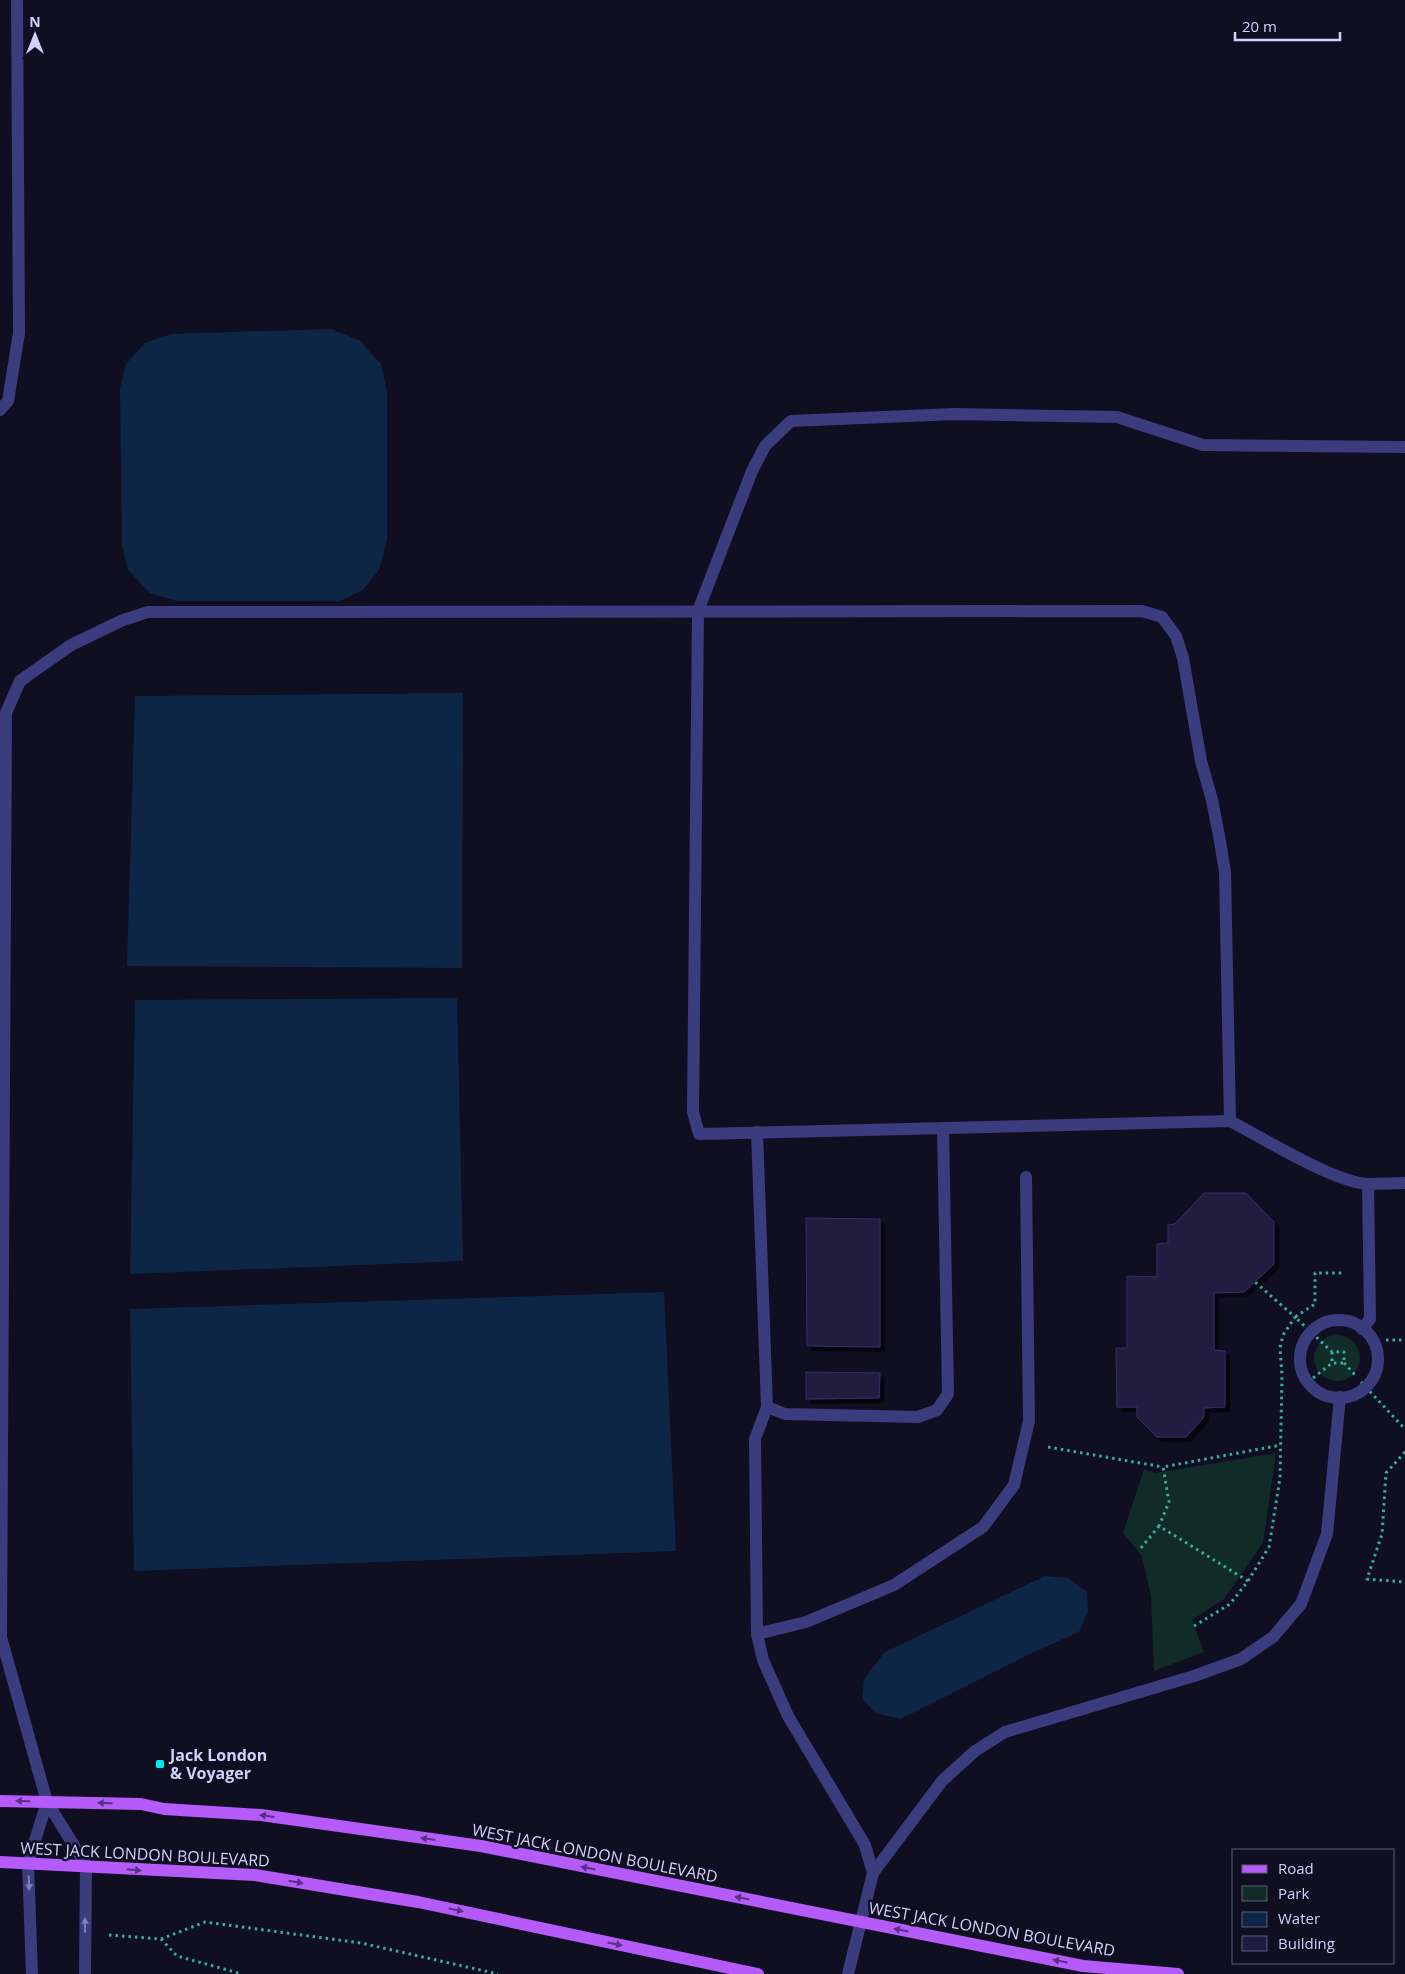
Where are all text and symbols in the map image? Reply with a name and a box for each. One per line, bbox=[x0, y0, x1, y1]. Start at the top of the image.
north arrow bbox=[10, 10, 60, 60]
scale bar bbox=[1235, 10, 1340, 42]
text: N bbox=[29, 12, 41, 31]
text: 20 m bbox=[1242, 16, 1277, 36]
place label: Jack London & Voyager bbox=[168, 1744, 267, 1784]
marker: Jack London & Voyager bbox=[154, 1758, 166, 1770]
one-way arrow bbox=[15, 1797, 31, 1805]
one-way arrow bbox=[97, 1799, 113, 1807]
one-way arrow bbox=[259, 1811, 275, 1819]
street label: WEST JACK LONDON BOULEVARD bbox=[470, 1818, 720, 1888]
one-way arrow bbox=[419, 1834, 435, 1842]
street label: WEST JACK LONDON BOULEVARD bbox=[20, 1836, 270, 1872]
legend bbox=[1232, 1849, 1395, 1964]
text: Road bbox=[1278, 1858, 1314, 1878]
one-way arrow bbox=[579, 1863, 595, 1871]
one-way arrow bbox=[127, 1866, 143, 1874]
one-way arrow bbox=[25, 1875, 33, 1891]
one-way arrow bbox=[289, 1878, 305, 1886]
text: Park bbox=[1278, 1883, 1309, 1903]
one-way arrow bbox=[734, 1894, 749, 1902]
street label: WEST JACK LONDON BOULEVARD bbox=[867, 1896, 1117, 1962]
one-way arrow bbox=[449, 1907, 465, 1915]
text: Water bbox=[1278, 1908, 1320, 1928]
one-way arrow bbox=[82, 1917, 90, 1933]
one-way arrow bbox=[893, 1925, 909, 1933]
text: Building bbox=[1278, 1933, 1335, 1953]
one-way arrow bbox=[608, 1940, 623, 1948]
one-way arrow bbox=[1053, 1957, 1068, 1965]

